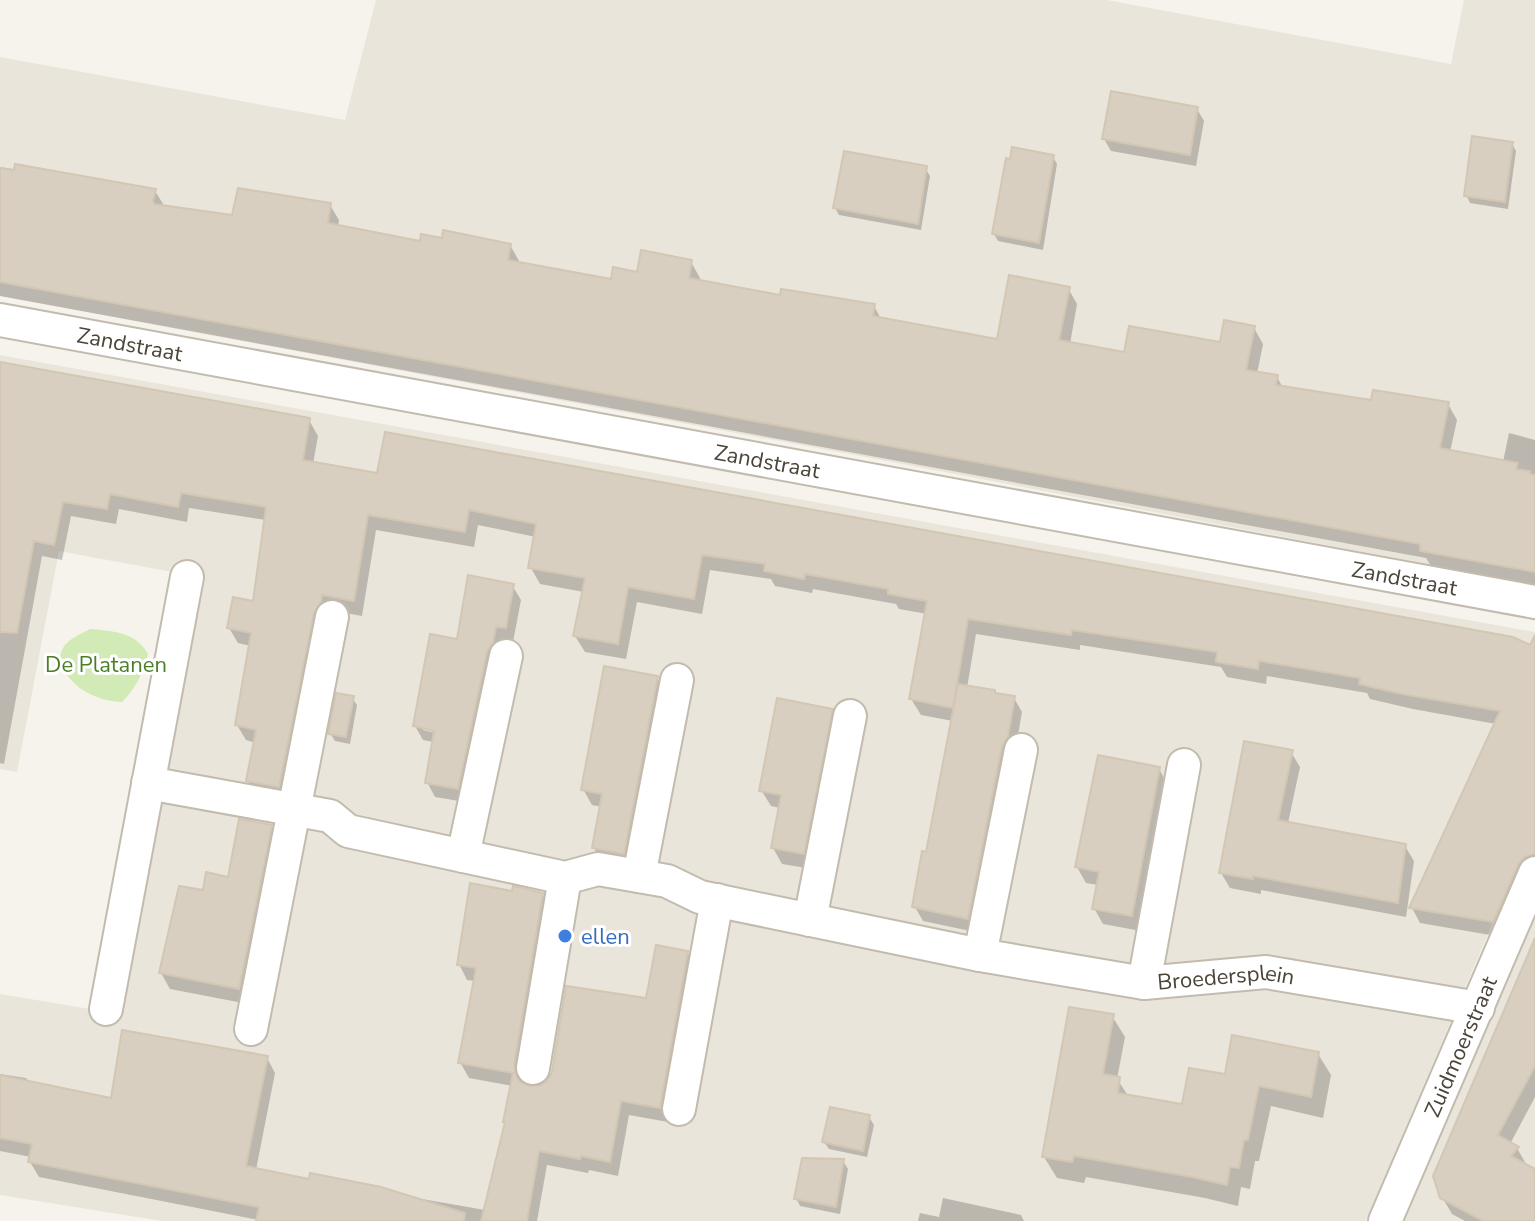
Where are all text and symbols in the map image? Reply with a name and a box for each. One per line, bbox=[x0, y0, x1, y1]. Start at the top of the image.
street label: Zandstraat bbox=[74, 320, 185, 369]
street label: Zandstraat bbox=[712, 438, 822, 486]
street label: Zandstraat bbox=[1349, 555, 1460, 603]
park label: De Platanen bbox=[45, 650, 167, 680]
place label: ellen bbox=[581, 922, 630, 952]
marker: ellen bbox=[556, 927, 574, 945]
street label: Broedersplein bbox=[1156, 958, 1297, 998]
street label: Zuidmoerstraat bbox=[1418, 972, 1505, 1122]

